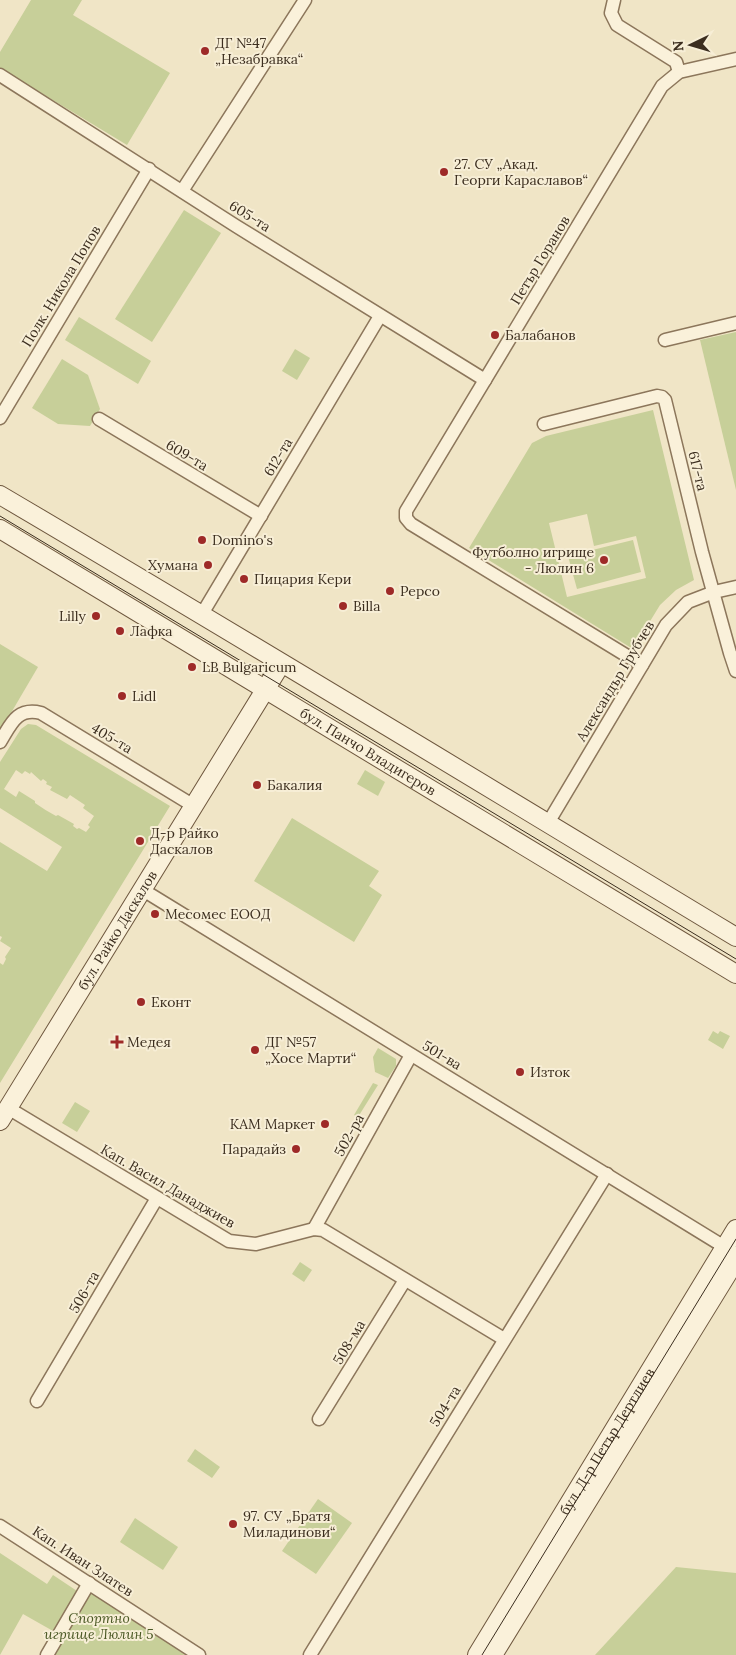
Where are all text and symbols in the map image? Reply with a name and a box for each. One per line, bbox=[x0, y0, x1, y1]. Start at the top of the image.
north arrow bbox=[666, 20, 716, 70]
place label: ДГ №47 „Незабравка“ bbox=[215, 34, 303, 68]
text: N bbox=[669, 40, 687, 52]
marker: ДГ №47 „Незабравка“ bbox=[199, 45, 211, 57]
place label: 27. СУ „Акад. Георги Караславов“ bbox=[454, 155, 588, 189]
marker: 27. СУ „Акад. Георги Караславов“ bbox=[438, 166, 450, 178]
street label: 605-та bbox=[226, 196, 274, 236]
street label: Петър Горанов bbox=[506, 212, 574, 308]
street label: Полк. Никола Попов bbox=[18, 222, 104, 350]
place label: Балабанов bbox=[505, 326, 575, 344]
marker: Балабанов bbox=[489, 329, 501, 341]
street label: 609-та bbox=[163, 435, 211, 475]
street label: 612-та bbox=[260, 435, 296, 479]
street label: 617-та bbox=[684, 449, 712, 493]
place label: Domino's bbox=[212, 531, 273, 549]
marker: Domino's bbox=[196, 534, 208, 546]
place label: Футболно игрище - Люлин 6 bbox=[472, 543, 594, 577]
marker: Футболно игрище - Люлин 6 bbox=[598, 554, 610, 566]
place label: Хумана bbox=[148, 556, 198, 574]
marker: Хумана bbox=[202, 559, 214, 571]
place label: Пицария Кери bbox=[254, 570, 352, 588]
marker: Пицария Кери bbox=[238, 573, 250, 585]
place label: Pepco bbox=[400, 582, 440, 600]
marker: Pepco bbox=[384, 585, 396, 597]
place label: Billa bbox=[353, 597, 380, 615]
marker: Billa bbox=[337, 600, 349, 612]
place label: Lilly bbox=[59, 607, 87, 625]
marker: Lilly bbox=[90, 610, 102, 622]
street label: Александър Грубчев bbox=[571, 617, 658, 745]
place label: Лафка bbox=[130, 622, 173, 640]
marker: Лафка bbox=[114, 625, 126, 637]
place label: LB Bulgaricum bbox=[202, 658, 297, 676]
marker: LB Bulgaricum bbox=[186, 661, 198, 673]
place label: Lidl bbox=[132, 687, 156, 705]
marker: Lidl bbox=[116, 690, 128, 702]
street label: бул. Панчо Владигеров bbox=[297, 704, 439, 799]
street label: 405-та bbox=[88, 719, 136, 757]
place label: Бакалия bbox=[267, 776, 322, 794]
marker: Бакалия bbox=[251, 779, 263, 791]
place label: Д-р Райко Даскалов bbox=[150, 824, 219, 858]
marker: Д-р Райко Даскалов bbox=[134, 835, 146, 847]
street label: бул. Райко Даскалов bbox=[74, 867, 161, 993]
place label: Месомес ЕООД bbox=[165, 905, 271, 923]
marker: Месомес ЕООД bbox=[149, 908, 161, 920]
place label: Еконт bbox=[151, 993, 191, 1011]
marker: Еконт bbox=[135, 996, 147, 1008]
place label: Медея bbox=[127, 1033, 171, 1051]
place label: ДГ №57 „Хосе Марти“ bbox=[265, 1033, 356, 1067]
marker: Медея bbox=[111, 1036, 123, 1048]
street label: 501-ва bbox=[419, 1036, 465, 1074]
marker: ДГ №57 „Хосе Марти“ bbox=[249, 1044, 261, 1056]
place label: Изток bbox=[530, 1063, 571, 1081]
marker: Изток bbox=[514, 1066, 526, 1078]
street label: 502-ра bbox=[330, 1111, 368, 1159]
place label: КАМ Маркет bbox=[230, 1115, 315, 1133]
marker: КАМ Маркет bbox=[319, 1118, 331, 1130]
street label: Кап. Васил Данаджиев bbox=[98, 1140, 238, 1232]
place label: Парадайз bbox=[222, 1140, 287, 1158]
marker: Парадайз bbox=[290, 1143, 302, 1155]
street label: 506-та bbox=[65, 1268, 103, 1316]
street label: 508-ма bbox=[329, 1317, 369, 1367]
street label: бул. Д-р Петър Дертлиев bbox=[555, 1365, 658, 1518]
street label: 504-та bbox=[425, 1382, 465, 1430]
place label: 97. СУ „Братя Миладинови“ bbox=[243, 1507, 336, 1541]
marker: 97. СУ „Братя Миладинови“ bbox=[227, 1518, 239, 1530]
street label: Кап. Иван Златев bbox=[29, 1522, 137, 1600]
park label: Спортно игрище Люлин 5 bbox=[44, 1609, 154, 1643]

